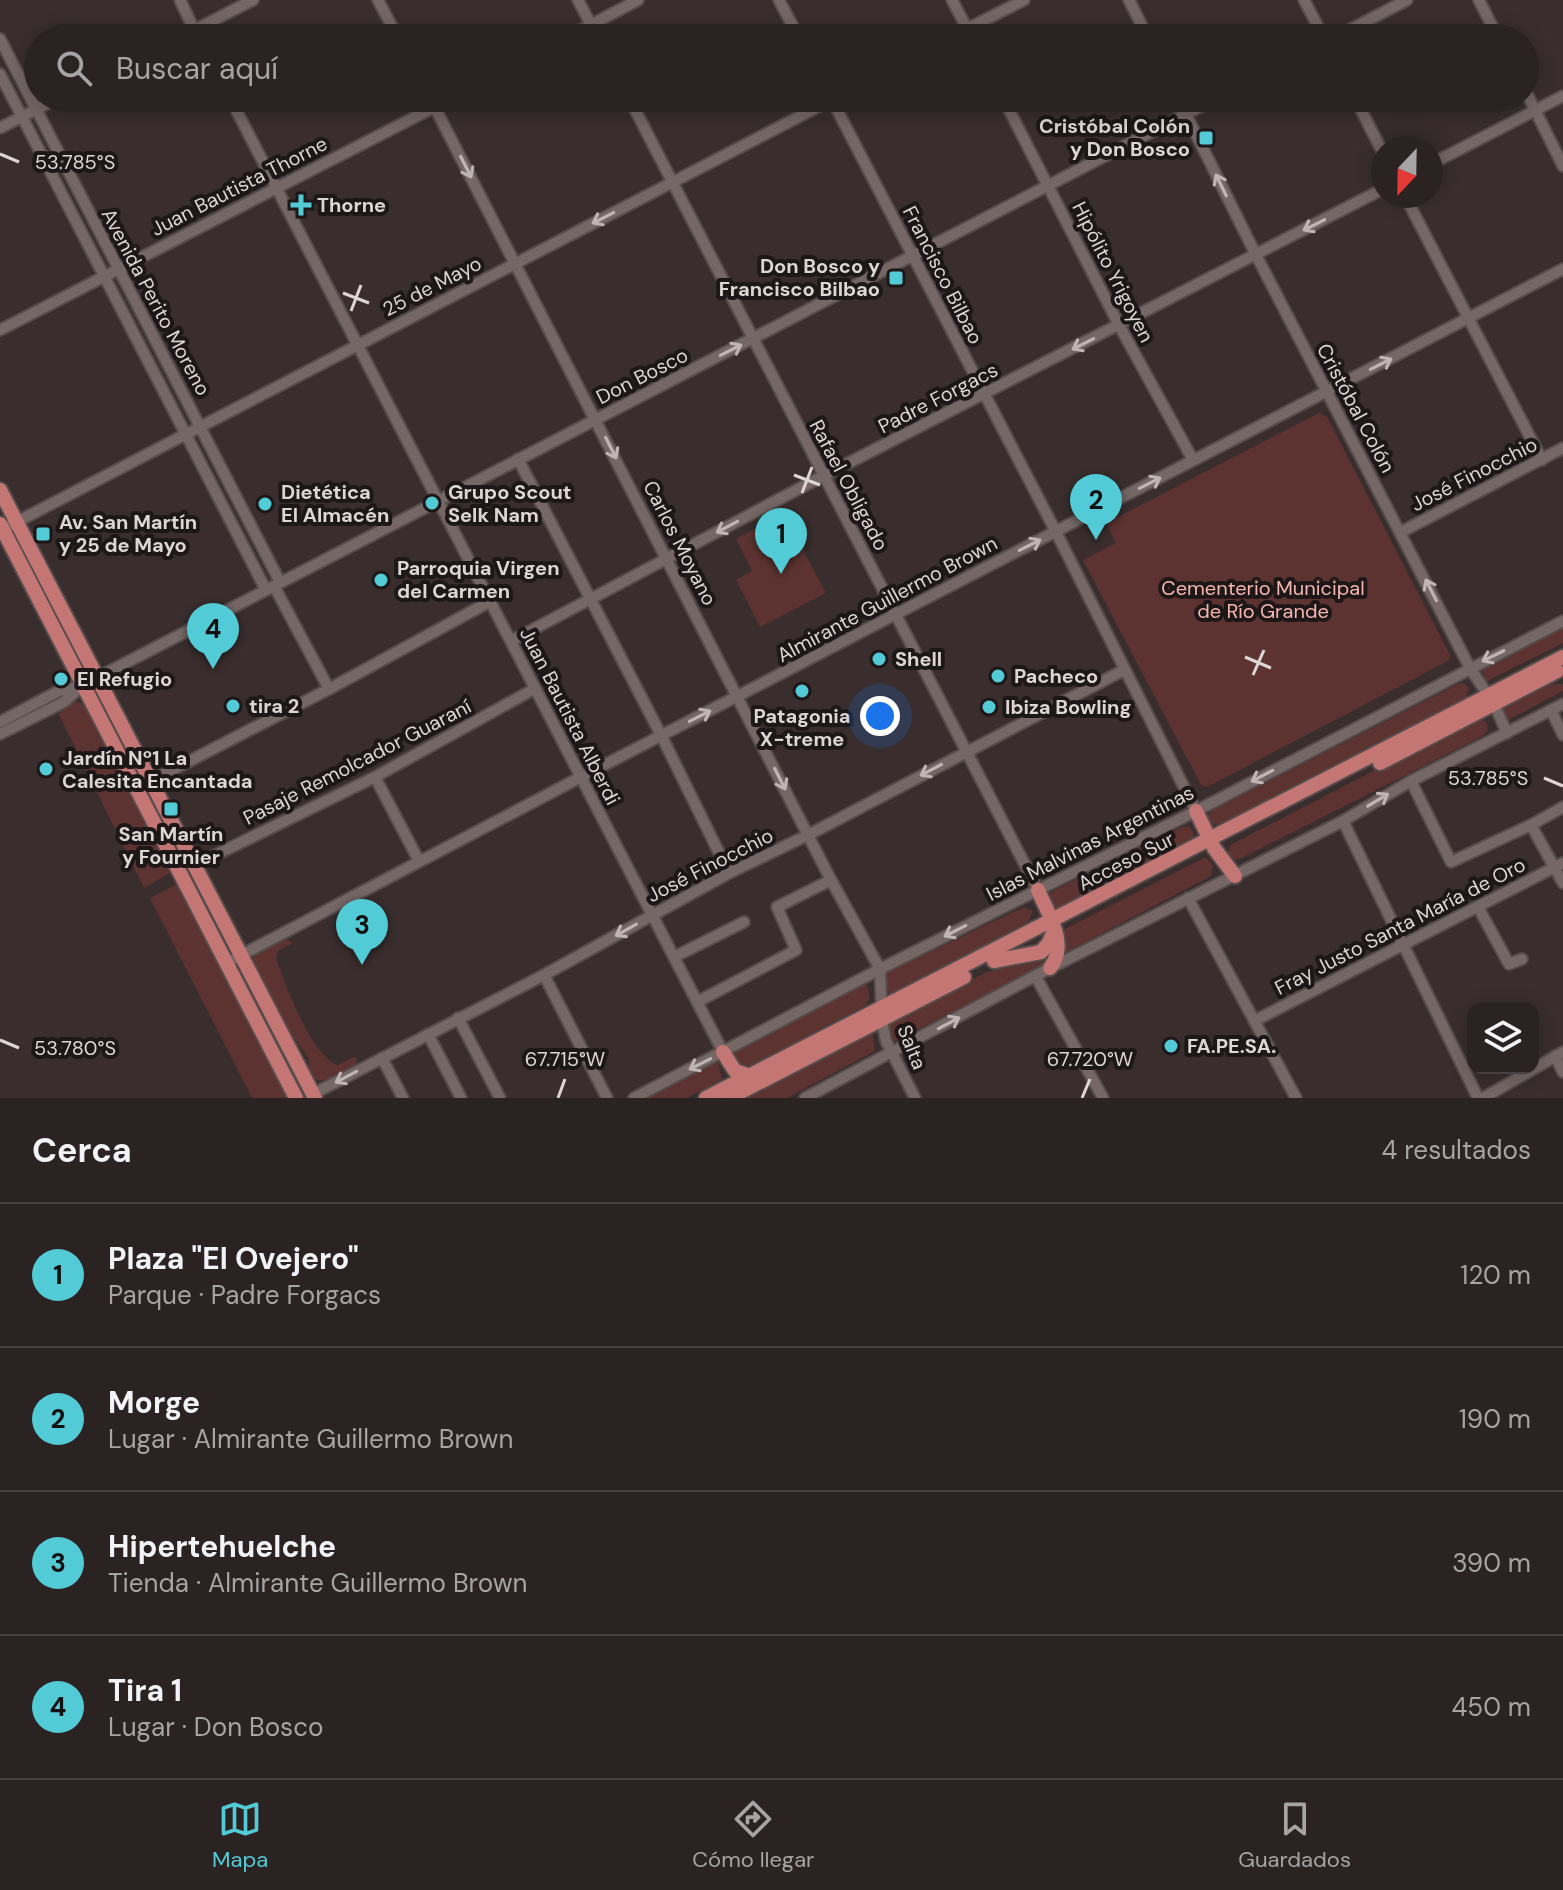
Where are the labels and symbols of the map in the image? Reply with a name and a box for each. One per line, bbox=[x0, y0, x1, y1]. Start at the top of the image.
place label: Cristóbal Colón y Don Bosco bbox=[1039, 113, 1190, 162]
marker: Cristóbal Colón y Don Bosco bbox=[1197, 129, 1215, 147]
street label: Juan Bautista Thorne bbox=[146, 130, 332, 242]
north arrow bbox=[1371, 136, 1443, 208]
text: 53.785°S bbox=[35, 149, 115, 175]
one-way arrow bbox=[458, 155, 474, 179]
one-way arrow bbox=[1213, 174, 1228, 198]
place label: Thorne bbox=[317, 192, 386, 218]
marker: Thorne bbox=[292, 196, 310, 214]
street label: Hipólito Yrigoyen bbox=[1066, 197, 1160, 347]
street label: Francisco Bilbao bbox=[897, 201, 989, 349]
street label: Avenida Perito Moreno bbox=[96, 204, 216, 400]
one-way arrow bbox=[591, 210, 615, 226]
one-way arrow bbox=[1302, 217, 1326, 233]
street label: 25 de Mayo bbox=[378, 250, 486, 322]
place label: Don Bosco y Francisco Bilbao bbox=[719, 253, 880, 302]
marker: Don Bosco y Francisco Bilbao bbox=[887, 269, 905, 287]
one-way arrow bbox=[1071, 336, 1095, 352]
street label: Cristóbal Colón bbox=[1311, 339, 1401, 477]
street label: Don Bosco bbox=[592, 342, 692, 410]
one-way arrow bbox=[719, 342, 743, 358]
one-way arrow bbox=[1369, 355, 1393, 371]
street label: Padre Forgacs bbox=[874, 357, 1002, 439]
street label: Rafael Obligado bbox=[804, 415, 894, 555]
street label: José Finocchio bbox=[1406, 431, 1542, 517]
one-way arrow bbox=[603, 436, 619, 459]
pin: 2 bbox=[1070, 474, 1122, 540]
one-way arrow bbox=[1138, 474, 1162, 490]
street label: Carlos Moyano bbox=[637, 476, 723, 610]
place label: Dietética El Almacén bbox=[281, 479, 389, 528]
place label: Grupo Scout Selk Nam bbox=[448, 479, 571, 528]
marker: Grupo Scout Selk Nam bbox=[423, 494, 441, 512]
marker: Dietética El Almacén bbox=[256, 495, 274, 513]
pin: 1 bbox=[755, 508, 807, 574]
place label: Av. San Martín y 25 de Mayo bbox=[59, 509, 197, 558]
one-way arrow bbox=[716, 519, 739, 535]
marker: Av. San Martín y 25 de Mayo bbox=[34, 525, 52, 543]
street label: Almirante Guillermo Brown bbox=[772, 530, 1002, 668]
one-way arrow bbox=[1018, 536, 1042, 552]
place label: Parroquia Virgen del Carmen bbox=[397, 555, 560, 604]
marker: Parroquia Virgen del Carmen bbox=[372, 571, 390, 589]
park label: Cementerio Municipal de Río Grande bbox=[1161, 575, 1365, 624]
one-way arrow bbox=[1422, 579, 1438, 603]
pin: 4 bbox=[187, 603, 239, 669]
street label: Juan Bautista Alberdi bbox=[514, 623, 626, 809]
place label: Shell bbox=[895, 646, 942, 672]
one-way arrow bbox=[1482, 649, 1506, 664]
marker: Shell bbox=[870, 650, 888, 668]
place label: Pacheco bbox=[1014, 663, 1098, 689]
place label: El Refugio bbox=[77, 666, 172, 692]
marker: Pacheco bbox=[989, 667, 1007, 685]
marker: El Refugio bbox=[52, 670, 70, 688]
marker: Patagonia X-treme bbox=[793, 682, 811, 700]
street label: Pasaje Remolcador Guaraní bbox=[239, 693, 476, 831]
place label: tira 2 bbox=[249, 693, 299, 719]
place label: Ibiza Bowling bbox=[1005, 694, 1131, 720]
your location bbox=[860, 696, 900, 736]
marker: tira 2 bbox=[224, 697, 242, 715]
marker: Ibiza Bowling bbox=[980, 698, 998, 716]
place label: Patagonia X-treme bbox=[754, 703, 850, 752]
one-way arrow bbox=[688, 708, 712, 723]
place label: Jardín Nº1 La Calesita Encantada bbox=[62, 745, 252, 794]
marker: Jardín Nº1 La Calesita Encantada bbox=[37, 760, 55, 778]
one-way arrow bbox=[919, 763, 943, 779]
text: 53.785°S bbox=[1448, 765, 1528, 791]
one-way arrow bbox=[773, 767, 788, 791]
one-way arrow bbox=[1251, 768, 1275, 784]
street label: Islas Malvinas Argentinas bbox=[982, 779, 1198, 907]
one-way arrow bbox=[1366, 792, 1389, 808]
marker: San Martín y Fournier bbox=[162, 800, 180, 818]
place label: San Martín y Fournier bbox=[119, 821, 223, 870]
street label: José Finocchio bbox=[642, 822, 778, 908]
street label: Acceso Sur bbox=[1073, 826, 1179, 896]
street label: Fray Justo Santa María de Oro bbox=[1270, 851, 1530, 1001]
pin: 3 bbox=[336, 899, 388, 965]
one-way arrow bbox=[615, 922, 638, 938]
one-way arrow bbox=[944, 924, 968, 939]
one-way arrow bbox=[937, 1015, 961, 1031]
street label: Salta bbox=[891, 1021, 933, 1073]
place label: FA.PE.SA. bbox=[1187, 1033, 1276, 1059]
text: 53.780°S bbox=[34, 1035, 116, 1061]
marker: FA.PE.SA. bbox=[1162, 1037, 1180, 1055]
text: 67.715°W bbox=[525, 1046, 605, 1072]
text: 67.720°W bbox=[1047, 1046, 1133, 1072]
one-way arrow bbox=[688, 1056, 712, 1072]
one-way arrow bbox=[335, 1069, 359, 1085]

